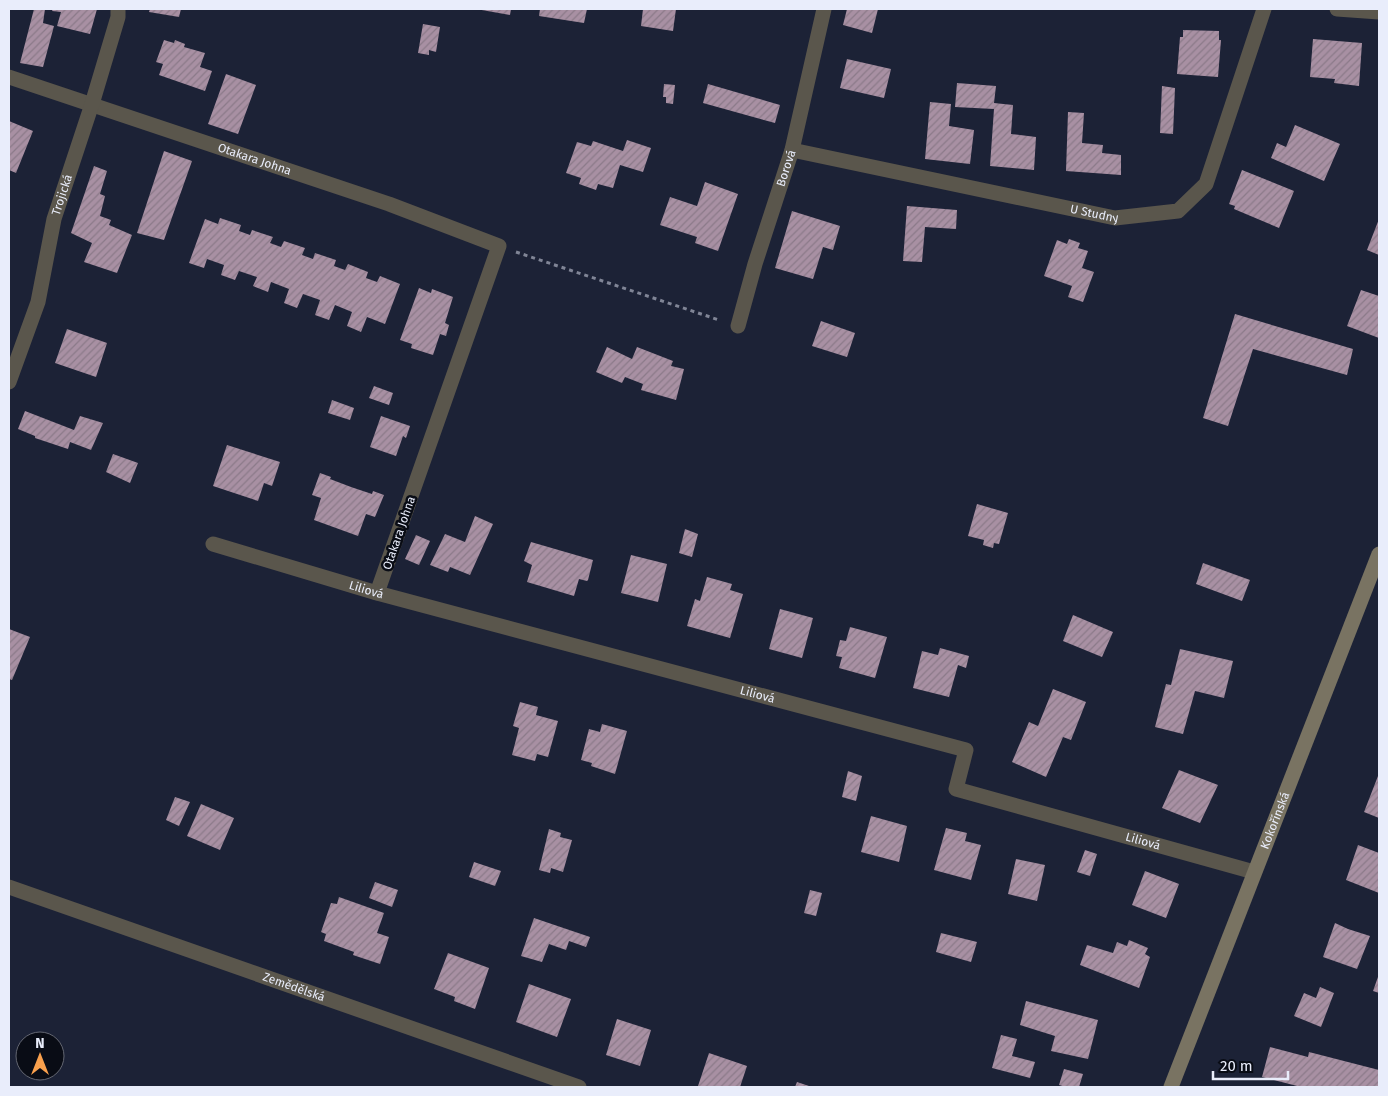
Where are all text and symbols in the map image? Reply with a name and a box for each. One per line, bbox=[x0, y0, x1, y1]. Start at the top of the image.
street label: Otakara Johna bbox=[216, 140, 293, 178]
street label: Borová bbox=[774, 148, 799, 188]
street label: Trojická bbox=[49, 173, 75, 217]
street label: U Studny bbox=[1069, 202, 1119, 225]
street label: Otakara Johna bbox=[380, 494, 418, 572]
street label: Liliová bbox=[347, 578, 385, 601]
street label: Liliová bbox=[739, 683, 777, 706]
street label: Kokořínská bbox=[1258, 790, 1292, 851]
street label: Liliová bbox=[1124, 830, 1162, 853]
street label: Zemědělská bbox=[261, 970, 327, 1004]
north arrow bbox=[15, 1031, 65, 1081]
text: N bbox=[35, 1035, 45, 1052]
scale bar bbox=[1213, 1048, 1288, 1080]
text: 20 m bbox=[1220, 1057, 1253, 1075]

